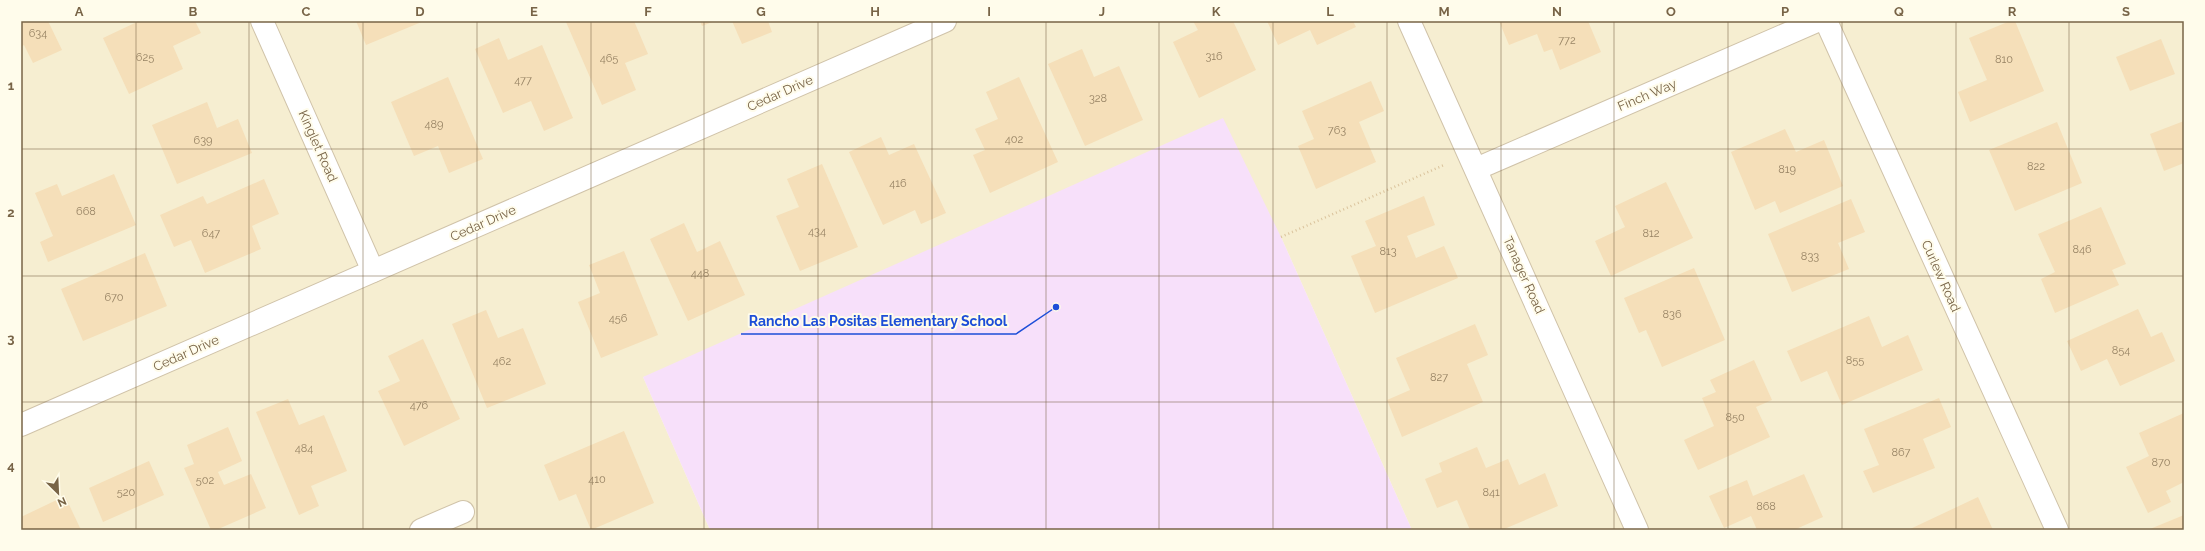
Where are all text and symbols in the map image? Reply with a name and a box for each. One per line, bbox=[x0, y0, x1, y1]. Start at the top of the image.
text: A bbox=[75, 4, 84, 19]
text: B bbox=[189, 4, 198, 19]
text: C bbox=[302, 4, 311, 19]
text: D bbox=[415, 4, 425, 19]
text: E bbox=[530, 4, 538, 19]
text: F bbox=[644, 4, 652, 19]
text: G bbox=[756, 4, 766, 19]
text: H bbox=[870, 4, 880, 19]
text: I bbox=[987, 4, 991, 19]
text: J bbox=[1099, 4, 1105, 19]
text: K bbox=[1212, 4, 1221, 19]
text: L bbox=[1326, 4, 1334, 19]
text: M bbox=[1438, 4, 1450, 19]
text: N bbox=[1552, 4, 1562, 19]
text: O bbox=[1666, 4, 1676, 19]
text: P bbox=[1781, 4, 1789, 19]
text: Q bbox=[1894, 4, 1904, 19]
text: R bbox=[2008, 4, 2017, 19]
text: S bbox=[2122, 4, 2130, 19]
house number: 634 bbox=[29, 27, 47, 40]
house number: 772 bbox=[1558, 34, 1576, 47]
house number: 316 bbox=[1205, 50, 1223, 63]
house number: 625 bbox=[136, 51, 154, 64]
house number: 465 bbox=[600, 52, 618, 65]
house number: 810 bbox=[1995, 53, 2013, 66]
street label: Cedar Drive bbox=[745, 72, 815, 114]
house number: 477 bbox=[514, 74, 532, 87]
street label: Finch Way bbox=[1615, 76, 1679, 114]
text: 1 bbox=[8, 78, 15, 93]
house number: 328 bbox=[1089, 92, 1107, 105]
street label: Kinglet Road bbox=[296, 108, 340, 184]
house number: 489 bbox=[425, 118, 443, 131]
house number: 763 bbox=[1328, 124, 1346, 137]
house number: 402 bbox=[1005, 133, 1023, 146]
house number: 639 bbox=[194, 134, 212, 147]
house number: 822 bbox=[2027, 160, 2045, 173]
house number: 819 bbox=[1778, 163, 1796, 176]
house number: 416 bbox=[889, 177, 907, 190]
street label: Cedar Drive bbox=[448, 202, 518, 244]
text: 2 bbox=[7, 205, 15, 220]
house number: 668 bbox=[76, 205, 96, 218]
house number: 434 bbox=[808, 225, 826, 238]
house number: 647 bbox=[202, 227, 220, 240]
house number: 812 bbox=[1643, 227, 1660, 240]
street label: Tanager Road bbox=[1500, 234, 1548, 316]
street label: Curlew Road bbox=[1919, 238, 1963, 314]
house number: 846 bbox=[2072, 243, 2092, 256]
house number: 813 bbox=[1379, 245, 1397, 258]
house number: 833 bbox=[1801, 250, 1819, 263]
house number: 448 bbox=[691, 267, 709, 280]
house number: 670 bbox=[104, 291, 124, 304]
callout: Rancho Las Positas Elementary School bbox=[741, 308, 1016, 334]
house number: 836 bbox=[1662, 308, 1682, 321]
house number: 456 bbox=[609, 312, 628, 325]
text: Rancho Las Positas Elementary School bbox=[749, 313, 1008, 329]
text: 3 bbox=[7, 331, 15, 346]
street label: Cedar Drive bbox=[151, 332, 221, 374]
house number: 854 bbox=[2112, 344, 2130, 357]
house number: 855 bbox=[1846, 354, 1864, 367]
house number: 462 bbox=[493, 355, 511, 368]
house number: 827 bbox=[1430, 371, 1448, 384]
house number: 476 bbox=[410, 399, 429, 412]
house number: 850 bbox=[1725, 411, 1745, 424]
house number: 484 bbox=[295, 442, 313, 455]
house number: 867 bbox=[1891, 446, 1911, 459]
house number: 870 bbox=[2151, 456, 2171, 469]
text: 4 bbox=[7, 458, 15, 473]
north arrow bbox=[38, 473, 78, 513]
house number: 410 bbox=[588, 473, 606, 486]
house number: 502 bbox=[196, 474, 214, 487]
house number: 520 bbox=[117, 486, 135, 499]
house number: 841 bbox=[1482, 486, 1500, 499]
text: N bbox=[55, 494, 68, 509]
house number: 868 bbox=[1756, 500, 1776, 513]

